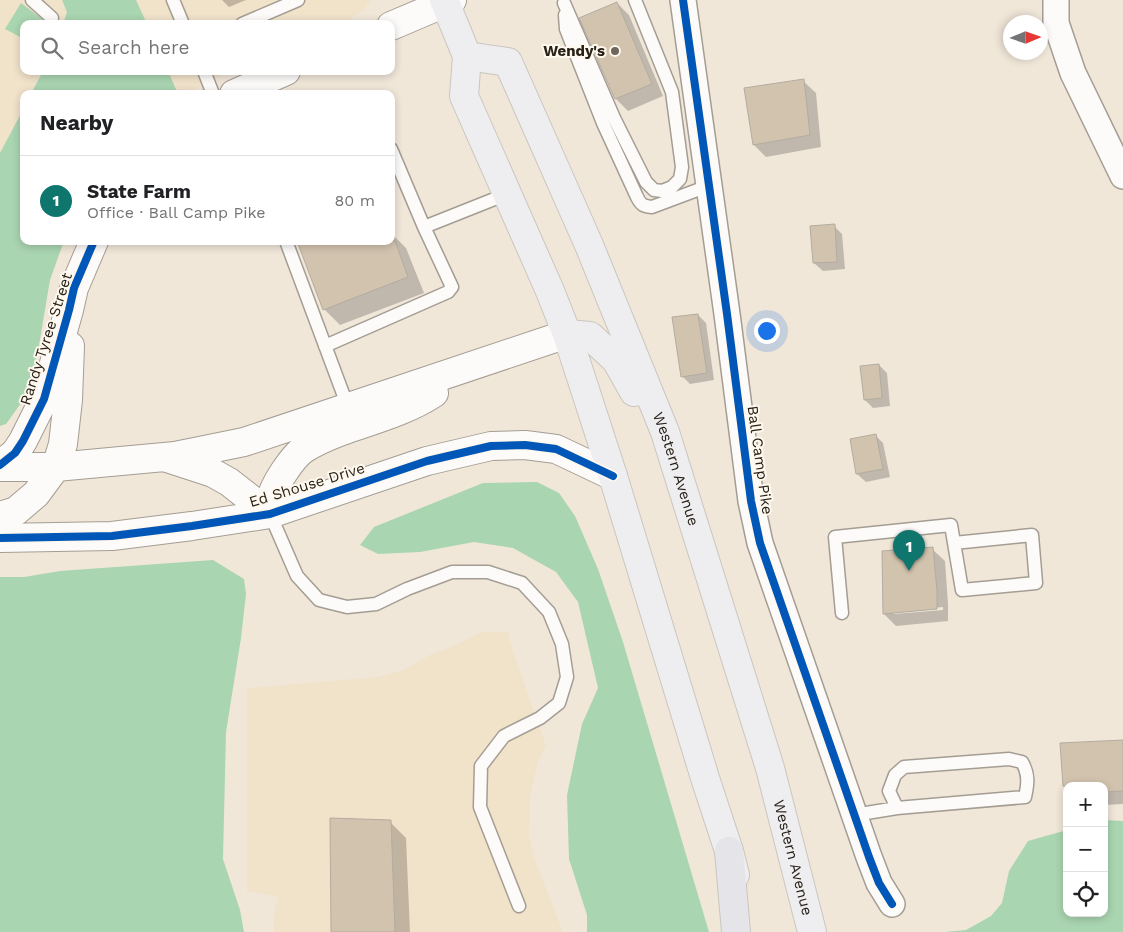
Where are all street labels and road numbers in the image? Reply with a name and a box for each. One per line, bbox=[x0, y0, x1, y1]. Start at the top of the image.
street label: Randy Tyree Street bbox=[16, 270, 76, 408]
street label: Ball Camp Pike bbox=[743, 404, 777, 516]
street label: Western Avenue bbox=[649, 409, 703, 528]
street label: Ed Shouse Drive bbox=[247, 459, 367, 511]
street label: Western Avenue bbox=[770, 798, 816, 917]

